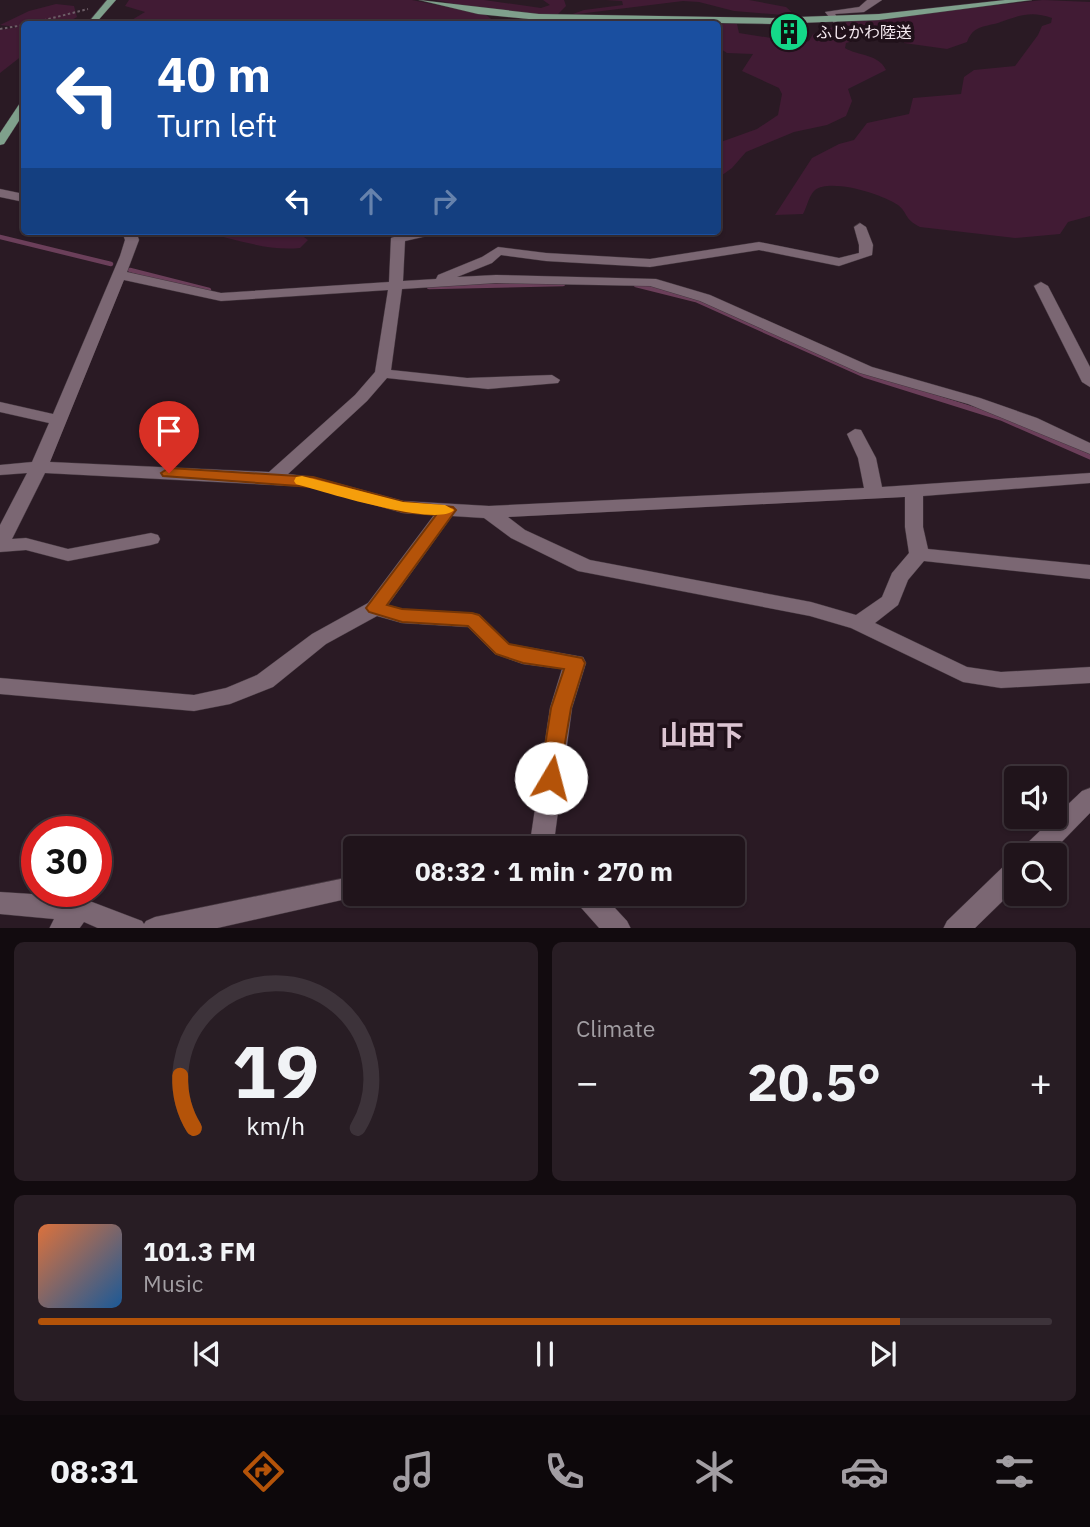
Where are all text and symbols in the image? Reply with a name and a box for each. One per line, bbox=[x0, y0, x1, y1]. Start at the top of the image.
building icon: ふじかわ陸送 bbox=[768, 11, 810, 53]
place label: ふじかわ陸送 bbox=[816, 22, 912, 42]
text: 40 m bbox=[157, 42, 271, 105]
icon: left bbox=[42, 49, 133, 140]
text: Turn left bbox=[157, 104, 277, 146]
icon: left bbox=[279, 182, 317, 220]
icon: ahead bbox=[352, 182, 390, 220]
icon: right bbox=[425, 182, 463, 220]
pin bbox=[139, 401, 199, 473]
icon: arrive bbox=[150, 412, 188, 450]
district label: 山田下 bbox=[660, 716, 744, 753]
position arrow bbox=[514, 741, 588, 815]
map controls bbox=[1004, 766, 1067, 906]
button: sound bbox=[1004, 766, 1067, 829]
speed limit sign: 30 bbox=[21, 816, 112, 907]
button: search bbox=[1004, 843, 1067, 906]
text: 08:32 · 1 min · 270 m bbox=[415, 854, 673, 888]
text: Climate bbox=[576, 1013, 655, 1043]
text: 19 bbox=[232, 1023, 320, 1118]
text: 20.5° bbox=[747, 1048, 881, 1115]
text: − bbox=[576, 1057, 599, 1106]
text: + bbox=[1029, 1057, 1052, 1106]
text: km/h bbox=[247, 1108, 305, 1141]
text: 101.3 FM bbox=[143, 1234, 256, 1268]
text: Music bbox=[143, 1268, 203, 1298]
icon: previous bbox=[188, 1335, 226, 1373]
icon: pause bbox=[526, 1335, 564, 1373]
icon: next bbox=[864, 1335, 902, 1373]
icon: directions bbox=[239, 1447, 288, 1496]
icon: music bbox=[389, 1447, 438, 1496]
icon: phone bbox=[540, 1447, 589, 1496]
icon: climate bbox=[690, 1447, 739, 1496]
icon: car bbox=[840, 1447, 889, 1496]
icon: filters bbox=[990, 1447, 1039, 1496]
text: 08:31 bbox=[51, 1450, 138, 1492]

